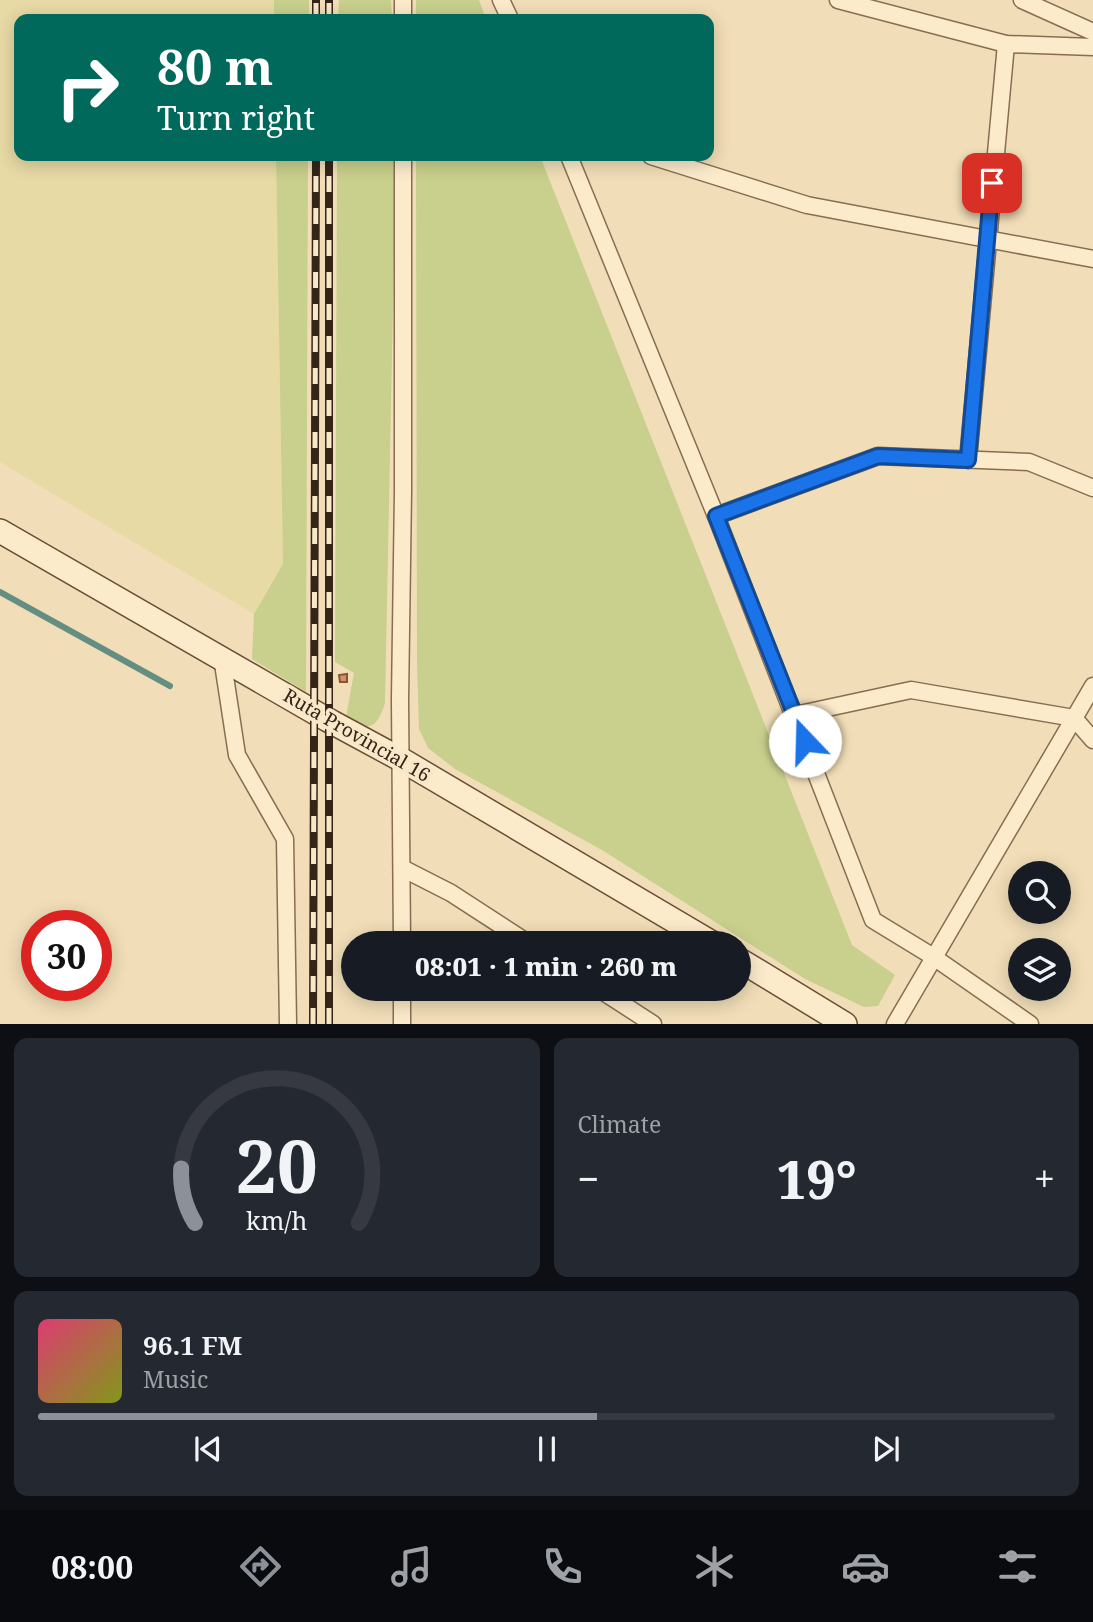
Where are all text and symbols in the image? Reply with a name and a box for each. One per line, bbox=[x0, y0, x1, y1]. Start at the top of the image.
text: 80 m bbox=[157, 33, 273, 99]
icon: right bbox=[42, 42, 133, 133]
text: Turn right bbox=[157, 96, 315, 139]
pin bbox=[962, 153, 1022, 213]
icon: arrive bbox=[973, 164, 1011, 202]
street label: Ruta Provincial 16 bbox=[279, 682, 435, 788]
position arrow bbox=[768, 704, 842, 778]
map controls bbox=[1008, 861, 1071, 1001]
button: search bbox=[1008, 861, 1071, 924]
speed limit sign: 30 bbox=[21, 910, 112, 1001]
button: layers bbox=[1008, 938, 1071, 1001]
text: 08:01 · 1 min · 260 m bbox=[415, 948, 677, 984]
text: Climate bbox=[578, 1108, 661, 1140]
text: 20 bbox=[236, 1116, 318, 1215]
text: 19° bbox=[777, 1143, 857, 1214]
text: − bbox=[578, 1152, 600, 1204]
text: + bbox=[1034, 1152, 1055, 1204]
text: km/h bbox=[246, 1203, 308, 1237]
text: 96.1 FM bbox=[143, 1327, 242, 1363]
text: Music bbox=[143, 1363, 208, 1395]
icon: previous bbox=[189, 1430, 227, 1468]
icon: pause bbox=[528, 1430, 566, 1468]
icon: next bbox=[867, 1430, 905, 1468]
icon: directions bbox=[236, 1542, 285, 1591]
icon: music bbox=[387, 1542, 436, 1591]
icon: phone bbox=[538, 1542, 587, 1591]
icon: climate bbox=[690, 1542, 739, 1591]
icon: car bbox=[841, 1542, 890, 1591]
icon: filters bbox=[993, 1542, 1042, 1591]
text: 08:00 bbox=[51, 1545, 133, 1588]

